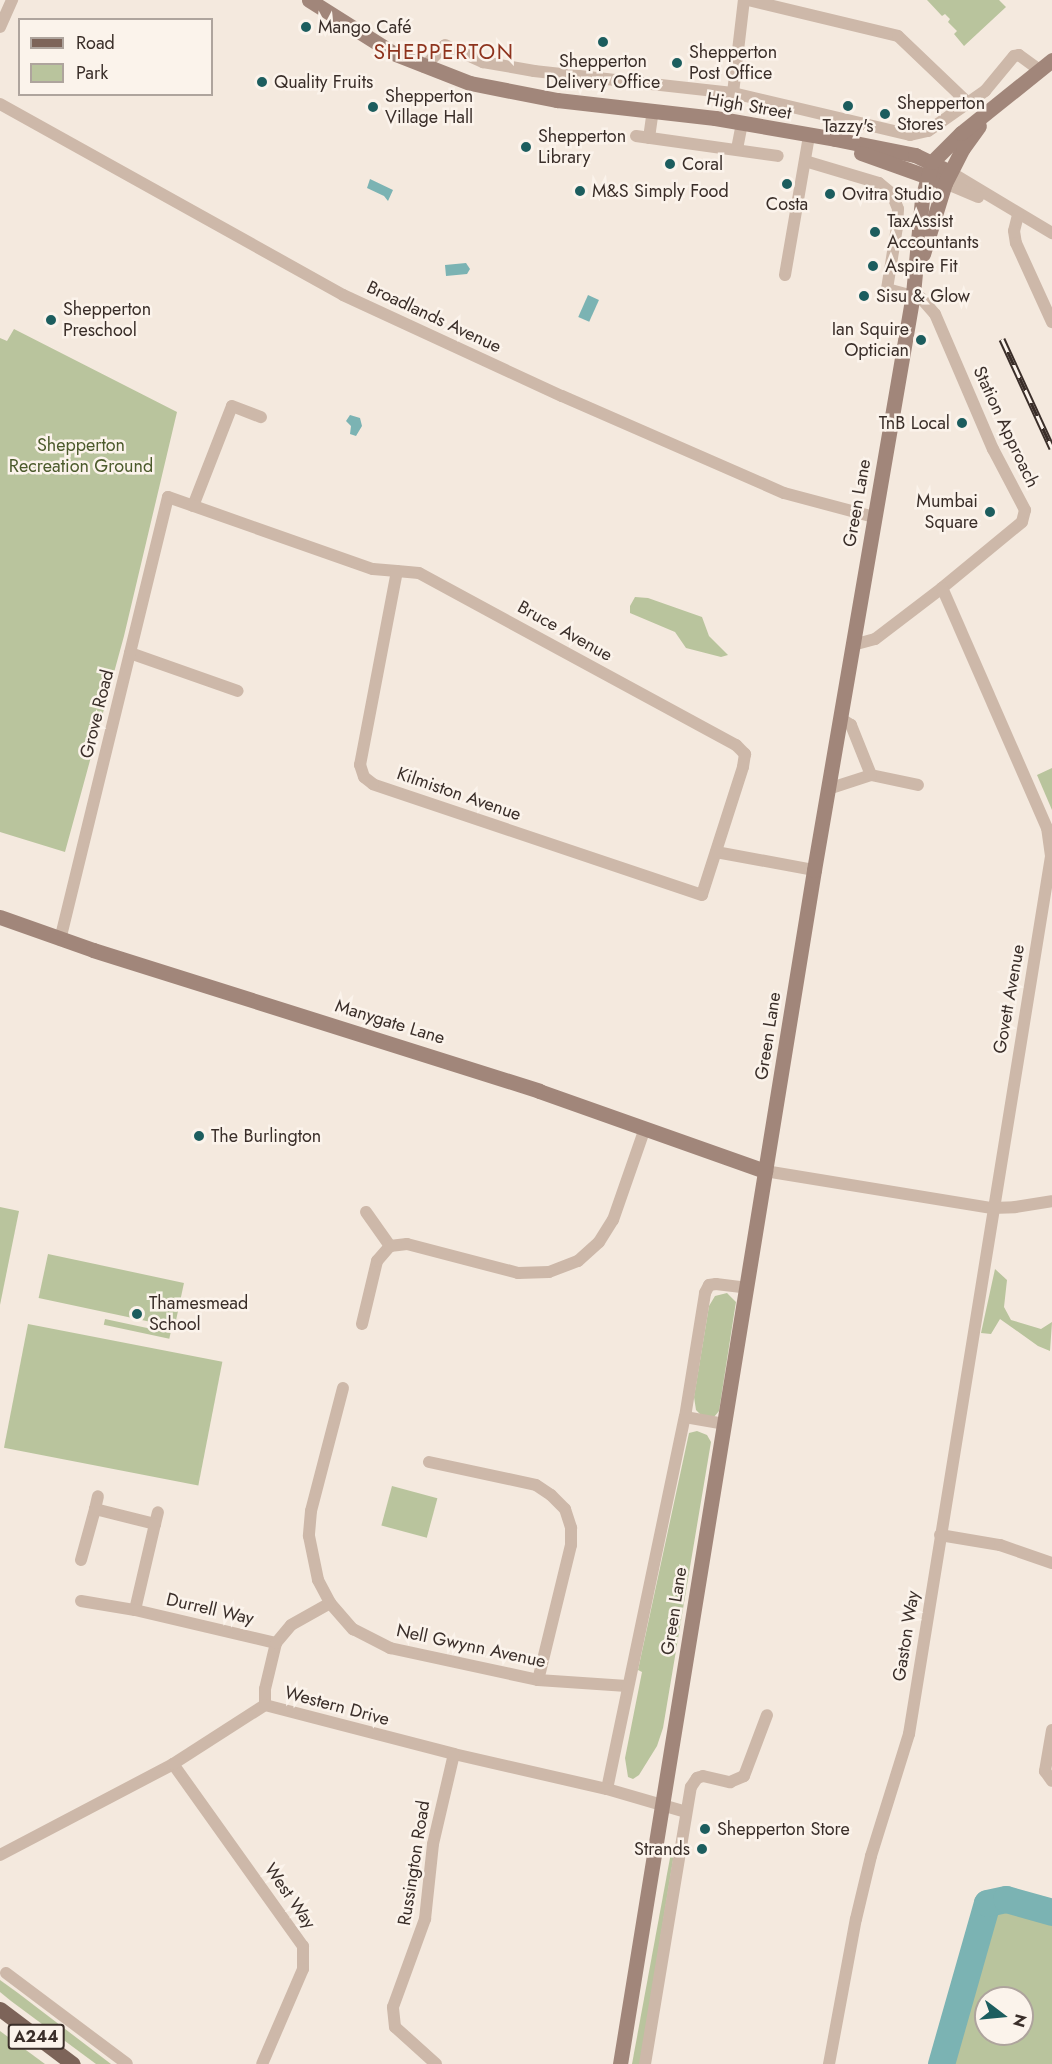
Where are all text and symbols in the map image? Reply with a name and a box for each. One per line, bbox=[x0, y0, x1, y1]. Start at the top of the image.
place label: Mango Café bbox=[318, 16, 412, 38]
legend bbox=[18, 18, 213, 96]
marker: Mango Café bbox=[299, 20, 313, 34]
text: Road bbox=[76, 30, 115, 56]
marker: Shepperton Delivery Office bbox=[596, 35, 610, 49]
district label: SHEPPERTON bbox=[374, 39, 514, 65]
place label: Shepperton Post Office bbox=[689, 42, 777, 84]
place label: Shepperton Delivery Office bbox=[546, 51, 660, 94]
marker: Shepperton Post Office bbox=[670, 56, 684, 70]
text: Park bbox=[76, 60, 108, 86]
place label: Quality Fruits bbox=[274, 71, 373, 93]
marker: Quality Fruits bbox=[255, 75, 269, 89]
place label: Shepperton Village Hall bbox=[385, 86, 473, 128]
street label: High Street bbox=[705, 88, 793, 124]
place label: Shepperton Stores bbox=[897, 93, 985, 136]
marker: Tazzy's bbox=[841, 99, 855, 113]
marker: Shepperton Village Hall bbox=[366, 100, 380, 114]
marker: Shepperton Stores bbox=[878, 107, 892, 121]
place label: Tazzy's bbox=[822, 115, 874, 137]
place label: Shepperton Library bbox=[538, 126, 626, 168]
marker: Shepperton Library bbox=[519, 140, 533, 154]
place label: Coral bbox=[682, 153, 723, 175]
marker: Coral bbox=[663, 157, 677, 171]
marker: Costa bbox=[780, 177, 794, 191]
place label: M&S Simply Food bbox=[592, 180, 729, 202]
place label: Ovitra Studio bbox=[842, 183, 942, 205]
marker: M&S Simply Food bbox=[573, 184, 587, 198]
marker: Ovitra Studio bbox=[823, 187, 837, 201]
place label: Costa bbox=[766, 193, 808, 215]
place label: TaxAssist Accountants bbox=[887, 211, 979, 254]
marker: TaxAssist Accountants bbox=[868, 225, 882, 239]
place label: Aspire Fit bbox=[885, 255, 958, 277]
marker: Aspire Fit bbox=[866, 259, 880, 273]
street label: Broadlands Avenue bbox=[363, 276, 505, 358]
place label: Sisu & Glow bbox=[876, 285, 970, 307]
marker: Sisu & Glow bbox=[857, 289, 871, 303]
place label: Shepperton Preschool bbox=[63, 299, 151, 342]
marker: Shepperton Preschool bbox=[44, 313, 58, 327]
place label: Ian Squire Optician bbox=[832, 319, 909, 362]
marker: Ian Squire Optician bbox=[914, 333, 928, 347]
street label: Station Approach bbox=[968, 363, 1044, 491]
place label: TnB Local bbox=[879, 412, 950, 434]
marker: TnB Local bbox=[955, 416, 969, 430]
park label: Shepperton Recreation Ground bbox=[9, 435, 153, 478]
street label: Green Lane bbox=[839, 457, 875, 549]
place label: Mumbai Square bbox=[916, 491, 978, 534]
marker: Mumbai Square bbox=[983, 505, 997, 519]
street label: Bruce Avenue bbox=[514, 596, 616, 666]
street label: Grove Road bbox=[76, 667, 118, 761]
street label: Kilmiston Avenue bbox=[394, 763, 524, 825]
street label: Govett Avenue bbox=[989, 943, 1029, 1055]
street label: Green Lane bbox=[750, 990, 786, 1082]
street label: Manygate Lane bbox=[333, 995, 447, 1049]
place label: The Burlington bbox=[211, 1125, 321, 1147]
marker: The Burlington bbox=[192, 1129, 206, 1143]
place label: Thamesmead School bbox=[149, 1293, 248, 1336]
marker: Thamesmead School bbox=[130, 1307, 144, 1321]
street label: Green Lane bbox=[656, 1565, 692, 1657]
street label: Durrell Way bbox=[164, 1588, 256, 1630]
street label: Gaston Way bbox=[888, 1589, 924, 1683]
street label: Nell Gwynn Avenue bbox=[394, 1620, 548, 1672]
street label: Western Drive bbox=[282, 1682, 392, 1730]
street label: Russington Road bbox=[393, 1799, 435, 1927]
place label: Shepperton Store bbox=[717, 1818, 850, 1840]
marker: Shepperton Store bbox=[698, 1822, 712, 1836]
place label: Strands bbox=[634, 1838, 690, 1860]
marker: Strands bbox=[695, 1842, 709, 1856]
street label: West Way bbox=[260, 1859, 320, 1933]
north arrow bbox=[974, 1986, 1034, 2046]
text: N bbox=[1007, 2011, 1033, 2030]
road number: A244 bbox=[8, 2024, 64, 2050]

